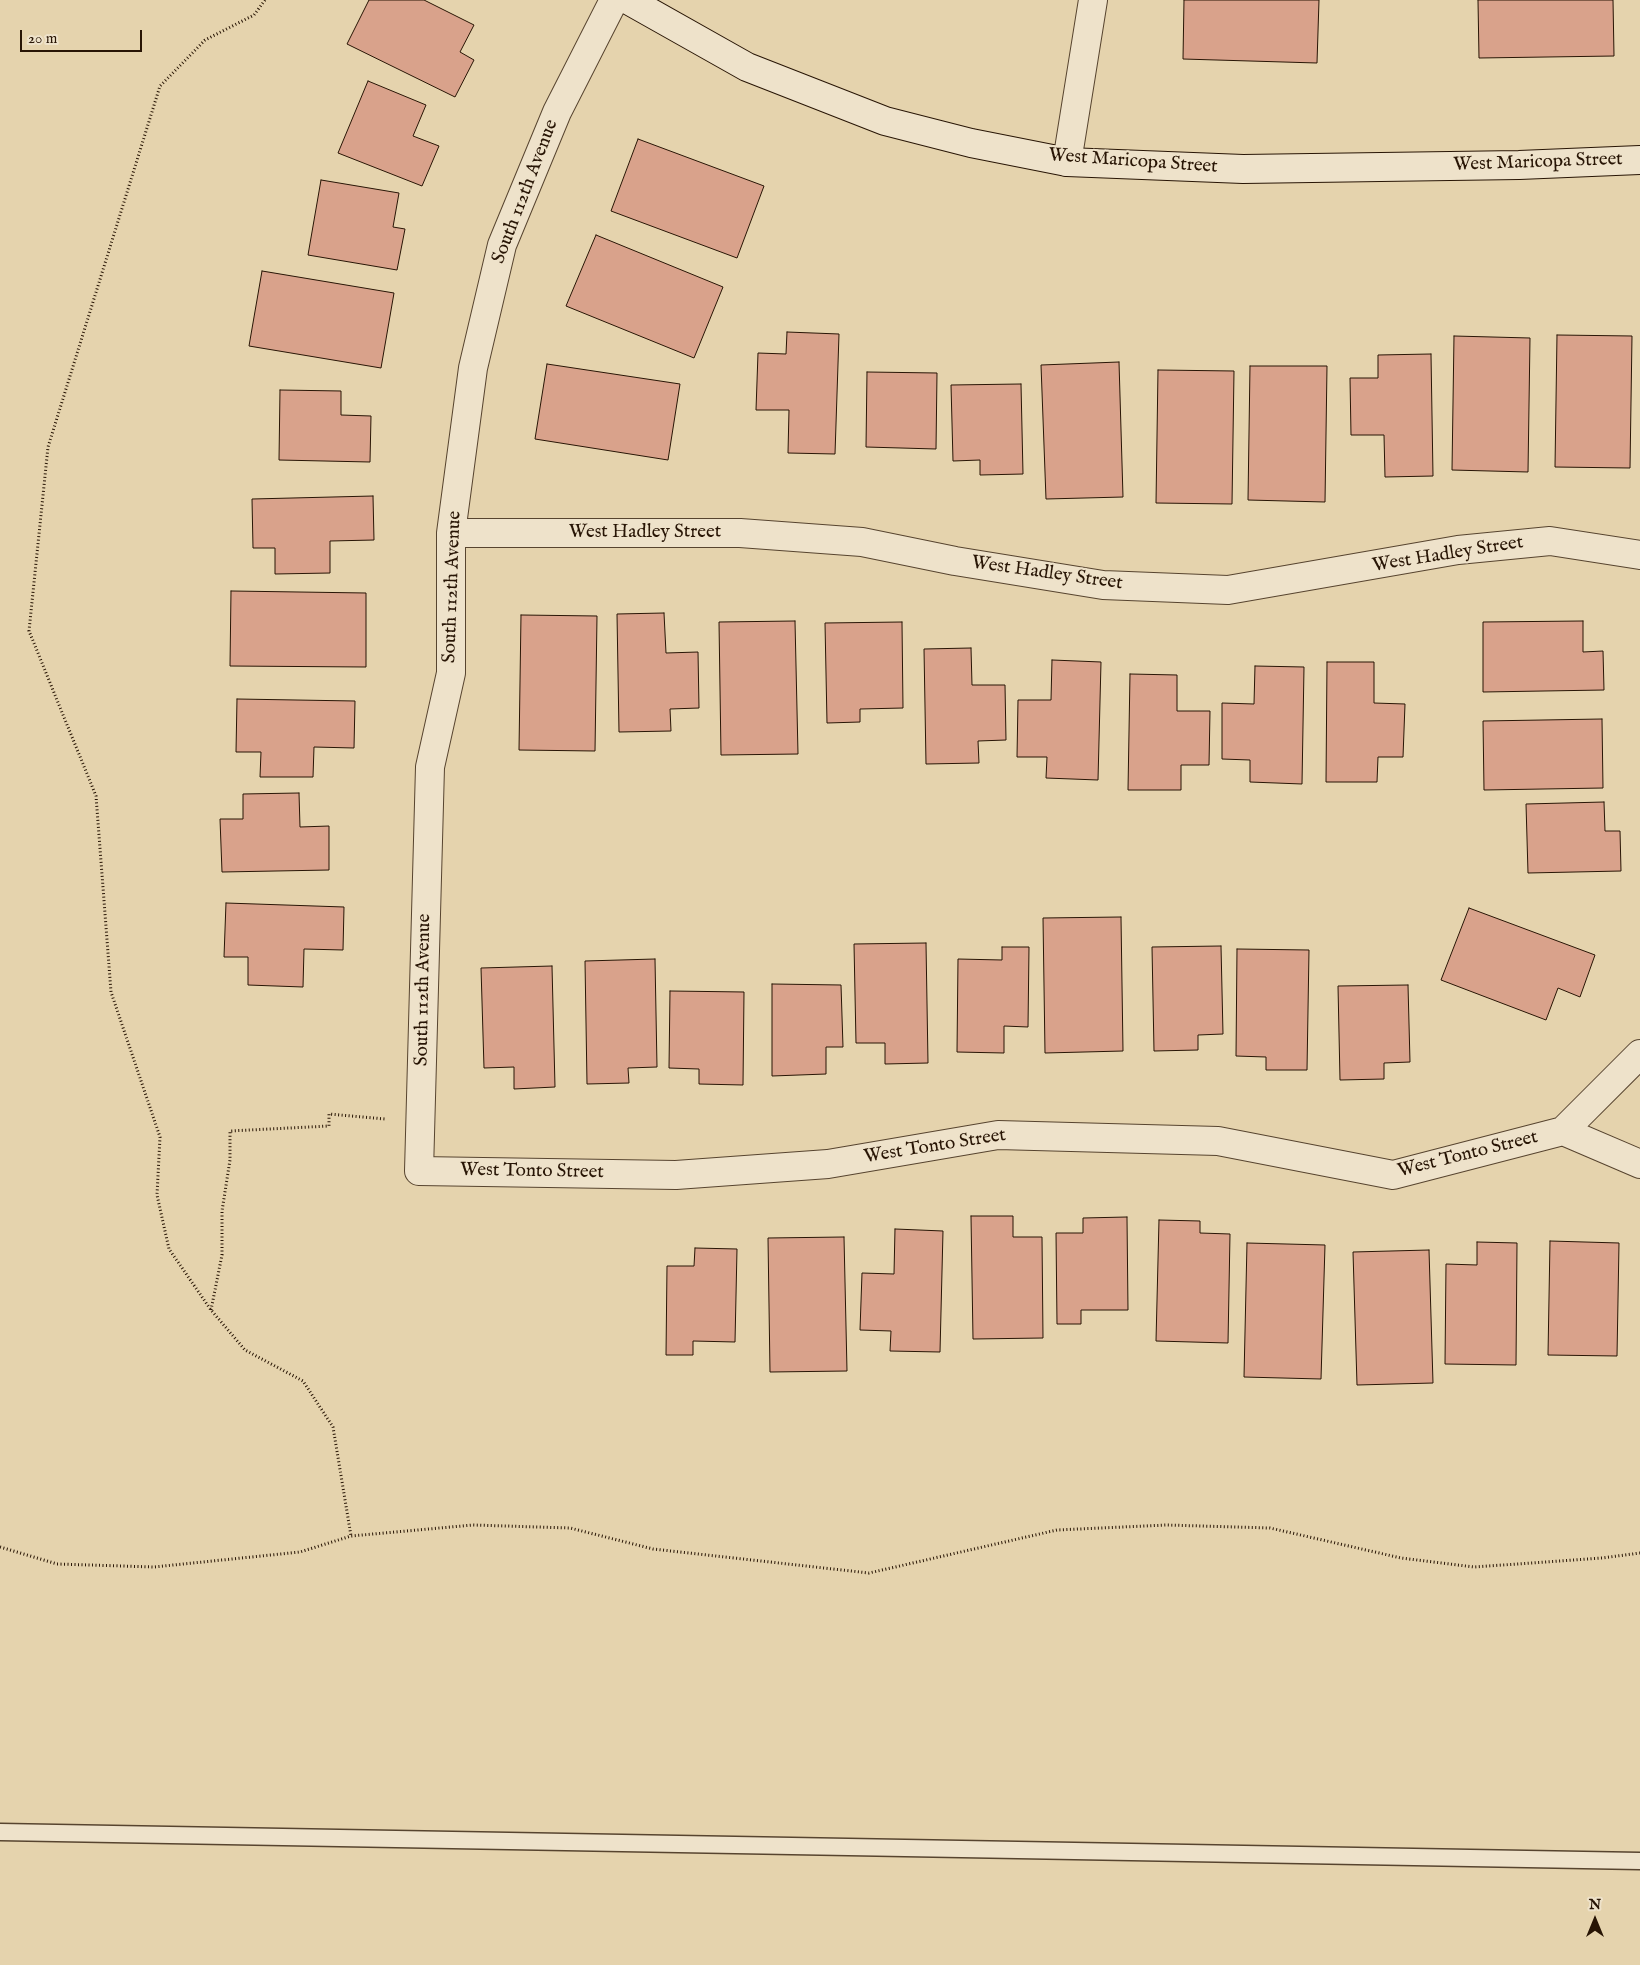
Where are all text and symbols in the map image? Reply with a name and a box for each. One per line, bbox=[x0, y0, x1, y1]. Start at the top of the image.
scale bar bbox=[22, 20, 145, 52]
text: 20 m bbox=[28, 29, 57, 48]
street label: South 112th Avenue bbox=[488, 117, 564, 267]
street label: West Maricopa Street bbox=[1048, 145, 1218, 179]
street label: West Maricopa Street bbox=[1453, 149, 1623, 177]
street label: South 112th Avenue bbox=[439, 510, 467, 664]
street label: West Hadley Street bbox=[569, 522, 721, 544]
street label: West Hadley Street bbox=[1371, 532, 1525, 578]
street label: West Hadley Street bbox=[970, 552, 1124, 596]
street label: South 112th Avenue bbox=[411, 914, 437, 1066]
street label: West Tonto Street bbox=[862, 1125, 1008, 1169]
street label: West Tonto Street bbox=[1396, 1127, 1540, 1183]
street label: West Tonto Street bbox=[460, 1159, 604, 1185]
north arrow bbox=[1570, 1895, 1620, 1945]
text: N bbox=[1589, 1896, 1601, 1914]

